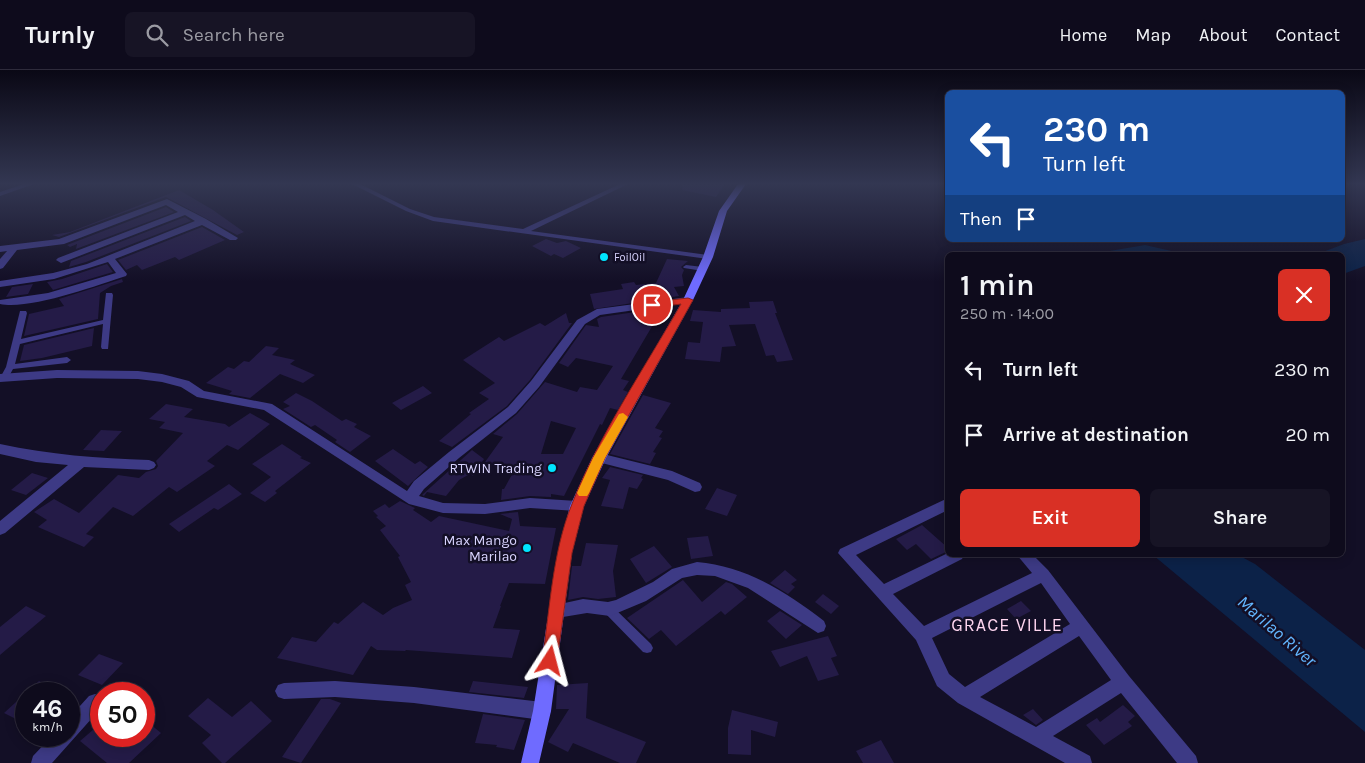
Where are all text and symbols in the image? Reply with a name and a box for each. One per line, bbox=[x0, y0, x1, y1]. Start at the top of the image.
search box bbox=[125, 12, 475, 57]
text: Turnly bbox=[25, 21, 95, 49]
icon: search bbox=[143, 21, 171, 49]
text: Search here bbox=[183, 24, 285, 46]
text: Home bbox=[1059, 24, 1107, 46]
text: Map bbox=[1135, 24, 1171, 46]
text: About bbox=[1199, 24, 1248, 46]
text: Contact bbox=[1276, 24, 1340, 46]
text: 230 m bbox=[1043, 109, 1150, 150]
icon: left bbox=[960, 110, 1025, 175]
text: Turn left bbox=[1043, 151, 1126, 177]
icon: arrive bbox=[1012, 205, 1040, 233]
text: Then bbox=[960, 208, 1002, 230]
marker: FoilOil bbox=[598, 251, 610, 263]
place label: FoilOil bbox=[614, 251, 645, 264]
text: 1 min bbox=[960, 267, 1034, 303]
button: close bbox=[1278, 269, 1330, 321]
pin bbox=[631, 284, 673, 326]
icon: arrive bbox=[638, 291, 666, 319]
text: 250 m · 14:00 bbox=[960, 304, 1054, 323]
icon: left bbox=[960, 356, 988, 384]
text: Turn left bbox=[1003, 359, 1078, 381]
text: 230 m bbox=[1274, 359, 1330, 381]
icon: arrive bbox=[960, 421, 988, 449]
text: Arrive at destination bbox=[1003, 424, 1189, 446]
text: 20 m bbox=[1285, 424, 1330, 446]
place label: RTWIN Trading bbox=[450, 460, 542, 477]
marker: RTWIN Trading bbox=[546, 462, 558, 474]
button: Exit bbox=[960, 489, 1140, 547]
button: Share bbox=[1150, 489, 1330, 547]
place label: Max Mango Marilao bbox=[443, 532, 517, 565]
marker: Max Mango Marilao bbox=[521, 542, 533, 554]
water label: Marilao River bbox=[1233, 591, 1322, 672]
district label: GRACE VILLE bbox=[951, 614, 1063, 636]
position arrow bbox=[523, 634, 575, 686]
speed limit sign: 50 bbox=[90, 682, 155, 747]
text: 46 bbox=[32, 694, 63, 723]
text: km/h bbox=[32, 720, 63, 734]

